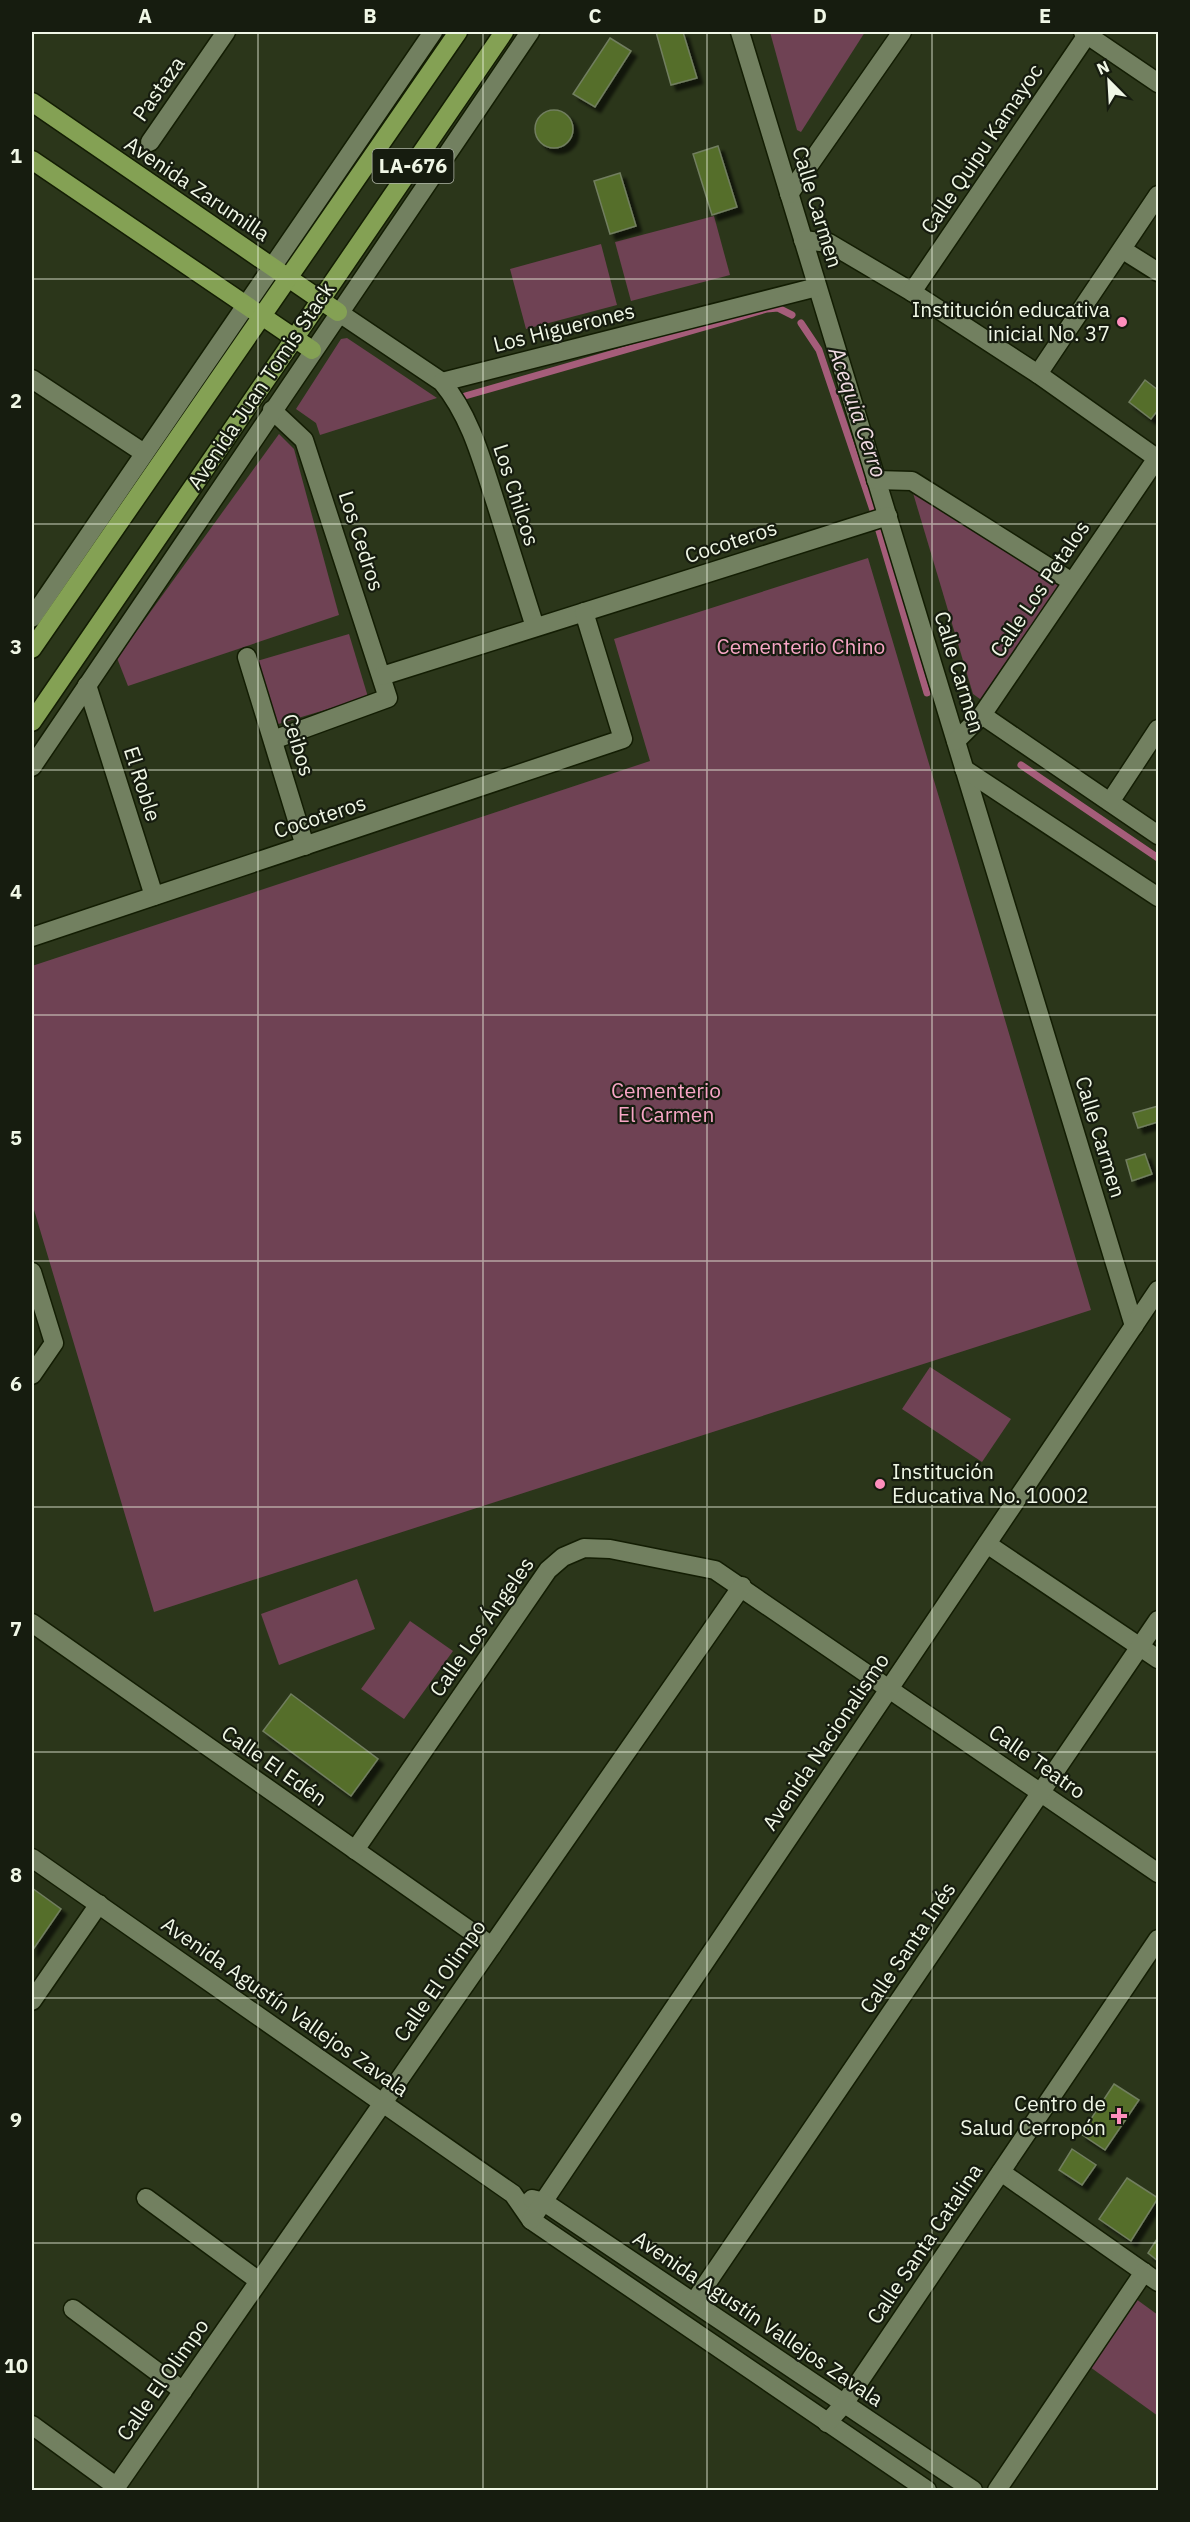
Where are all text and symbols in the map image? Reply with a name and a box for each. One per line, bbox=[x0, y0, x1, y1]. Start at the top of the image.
text: A bbox=[138, 2, 152, 29]
text: B bbox=[363, 2, 377, 29]
text: C bbox=[588, 2, 602, 29]
text: D bbox=[813, 2, 827, 29]
text: E bbox=[1039, 2, 1051, 29]
street label: Pastaza bbox=[126, 50, 191, 127]
north arrow bbox=[1079, 51, 1139, 111]
text: N bbox=[1094, 56, 1112, 79]
street label: Calle Quipu Kamayoc bbox=[914, 58, 1049, 239]
street label: Avenida Zarumilla bbox=[120, 129, 276, 247]
text: 1 bbox=[10, 142, 22, 169]
street label: Calle Carmen bbox=[786, 142, 850, 271]
road number: LA-676 bbox=[372, 149, 454, 183]
street label: Avenida Juan Tomis Stack bbox=[180, 276, 340, 495]
place label: Institución educativa inicial No. 37 bbox=[912, 295, 1110, 347]
street label: Los Higuerones bbox=[490, 296, 637, 358]
marker: Institución educativa inicial No. 37 bbox=[1115, 315, 1129, 329]
water label: Acequia Cerro bbox=[822, 342, 894, 481]
text: 2 bbox=[10, 387, 22, 414]
street label: Los Chilcos bbox=[487, 440, 547, 549]
street label: Los Cedros bbox=[333, 487, 391, 594]
street label: Cocoteros bbox=[681, 513, 780, 569]
street label: Calle Los Petalos bbox=[983, 515, 1095, 662]
street label: Calle Carmen bbox=[928, 607, 992, 736]
park label: Cementerio Chino bbox=[717, 632, 885, 660]
text: 3 bbox=[10, 633, 22, 660]
street label: Ceibos bbox=[276, 710, 322, 779]
street label: El Roble bbox=[118, 743, 168, 825]
street label: Cocoteros bbox=[270, 788, 369, 844]
text: 4 bbox=[10, 878, 22, 905]
street label: Calle Carmen bbox=[1069, 1072, 1133, 1201]
park label: Cementerio El Carmen bbox=[611, 1076, 721, 1128]
text: 5 bbox=[10, 1124, 22, 1151]
text: 6 bbox=[10, 1370, 22, 1397]
place label: Institución Educativa No. 10002 bbox=[892, 1457, 1089, 1509]
marker: Institución Educativa No. 10002 bbox=[873, 1477, 887, 1491]
street label: Calle Los Ángeles bbox=[422, 1551, 540, 1702]
text: 7 bbox=[10, 1615, 22, 1642]
street label: Avenida Nacionalismo bbox=[755, 1647, 895, 1836]
street label: Calle Teatro bbox=[984, 1718, 1092, 1805]
street label: Calle El Edén bbox=[216, 1719, 333, 1812]
text: 8 bbox=[10, 1861, 22, 1888]
street label: Calle Santa Inés bbox=[853, 1876, 962, 2019]
street label: Avenida Agustín Vallejos Zavala bbox=[156, 1910, 415, 2103]
street label: Calle El Olimpo bbox=[387, 1914, 492, 2047]
place label: Centro de Salud Cerropón bbox=[960, 2089, 1106, 2141]
text: 9 bbox=[10, 2106, 22, 2133]
marker: Centro de Salud Cerropón bbox=[1110, 2107, 1128, 2125]
street label: Calle Santa Catalina bbox=[860, 2158, 988, 2329]
street label: Avenida Agustín Vallejos Zavala bbox=[628, 2224, 889, 2413]
street label: Calle El Olimpo bbox=[110, 2313, 215, 2446]
text: 10 bbox=[4, 2352, 28, 2379]

